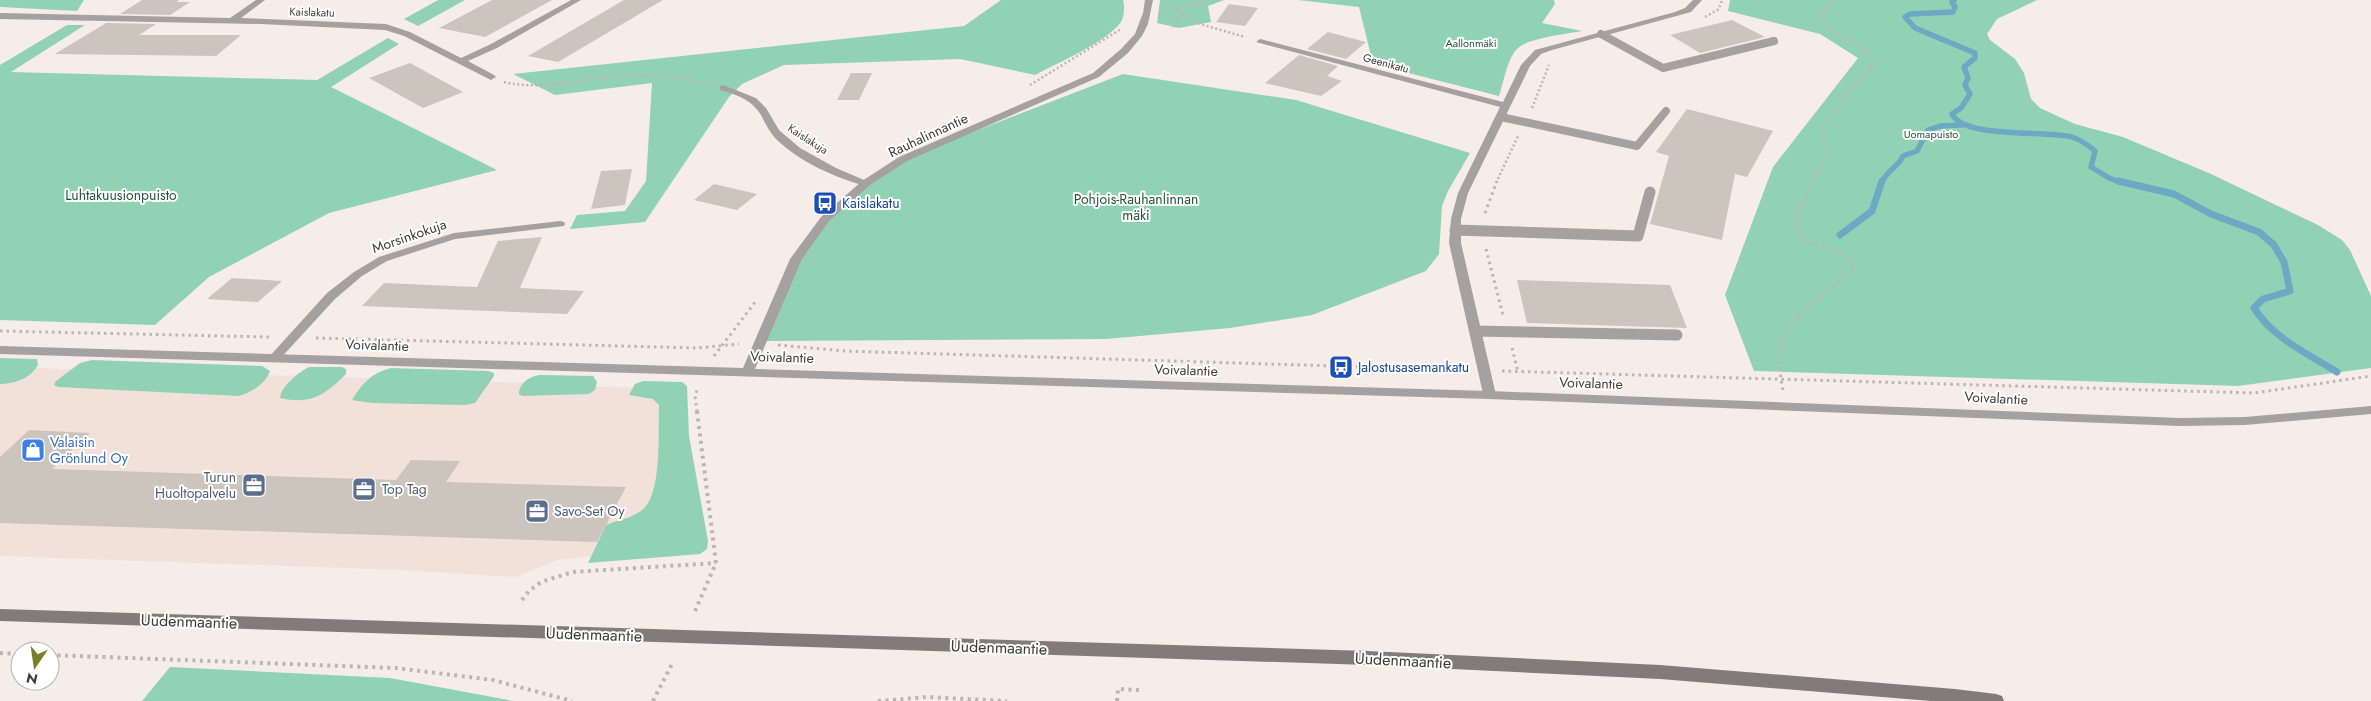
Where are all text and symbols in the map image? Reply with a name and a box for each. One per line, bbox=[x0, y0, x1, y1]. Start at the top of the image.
street label: Kaislakatu bbox=[289, 3, 335, 21]
park label: Aallonmäki bbox=[1445, 35, 1497, 51]
street label: Geenikatu bbox=[1361, 49, 1411, 77]
street label: Rauhalinnantie bbox=[885, 108, 971, 162]
street label: Kaislakuja bbox=[785, 120, 831, 158]
park label: Uomapuisto bbox=[1904, 126, 1958, 142]
park label: Luhtakuusionpuisto bbox=[65, 185, 177, 205]
park label: Pohjois-Rauhanlinnan mäki bbox=[1074, 189, 1198, 225]
bus stop icon: Kaislakatu bbox=[812, 190, 838, 216]
place label: Kaislakatu bbox=[842, 193, 899, 213]
street label: Morsinkokuja bbox=[369, 214, 449, 258]
street label: Voivalantie bbox=[345, 334, 409, 356]
street label: Voivalantie bbox=[750, 346, 814, 368]
bus stop icon: Jalostusasemankatu bbox=[1328, 354, 1354, 380]
place label: Jalostusasemankatu bbox=[1356, 357, 1469, 377]
street label: Voivalantie bbox=[1154, 359, 1218, 381]
street label: Voivalantie bbox=[1559, 372, 1623, 394]
street label: Voivalantie bbox=[1964, 386, 2028, 410]
place label: Valaisin Grönlund Oy bbox=[50, 432, 129, 468]
shop icon: Valaisin Grönlund Oy bbox=[20, 437, 46, 463]
place label: Turun Huoltopalvelu bbox=[155, 467, 236, 503]
office icon: Turun Huoltopalvelu bbox=[241, 472, 267, 498]
office icon: Top Tag bbox=[351, 476, 377, 502]
place label: Top Tag bbox=[382, 479, 427, 499]
office icon: Savo-Set Oy bbox=[524, 498, 550, 524]
place label: Savo-Set Oy bbox=[554, 501, 626, 521]
street label: Uudenmaantie bbox=[140, 608, 238, 635]
street label: Uudenmaantie bbox=[545, 621, 643, 648]
street label: Uudenmaantie bbox=[950, 634, 1048, 661]
north arrow bbox=[10, 641, 60, 691]
street label: Uudenmaantie bbox=[1354, 646, 1452, 675]
text: N bbox=[24, 668, 40, 690]

